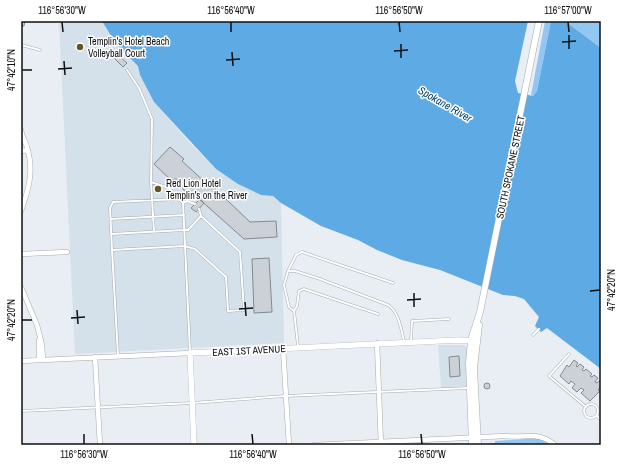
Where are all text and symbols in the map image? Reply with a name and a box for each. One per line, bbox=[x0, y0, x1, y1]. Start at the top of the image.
text: 116°56'30"W bbox=[38, 4, 86, 17]
text: 116°56'40"W bbox=[207, 4, 255, 17]
text: 116°56'50"W bbox=[375, 4, 423, 17]
text: 116°57'00"W bbox=[544, 4, 592, 17]
place label: Templin's Hotel Beach Volleyball Court bbox=[88, 35, 169, 60]
marker: Templin's Hotel Beach Volleyball Court bbox=[75, 42, 85, 52]
text: 47°42'10"N bbox=[5, 49, 18, 91]
water label: Spokane River bbox=[416, 83, 475, 125]
street label: SOUTH SPOKANE STREET bbox=[493, 114, 528, 220]
place label: Red Lion Hotel Templin's on the River bbox=[166, 177, 248, 202]
marker: Red Lion Hotel Templin's on the River bbox=[153, 184, 163, 194]
text: 47°42'20"N bbox=[605, 269, 618, 311]
text: 47°42'20"N bbox=[5, 299, 18, 341]
street label: EAST 1ST AVENUE bbox=[212, 342, 286, 359]
text: 116°56'30"W bbox=[60, 448, 108, 461]
text: 116°56'40"W bbox=[229, 448, 277, 461]
text: 116°56'50"W bbox=[398, 448, 446, 461]

